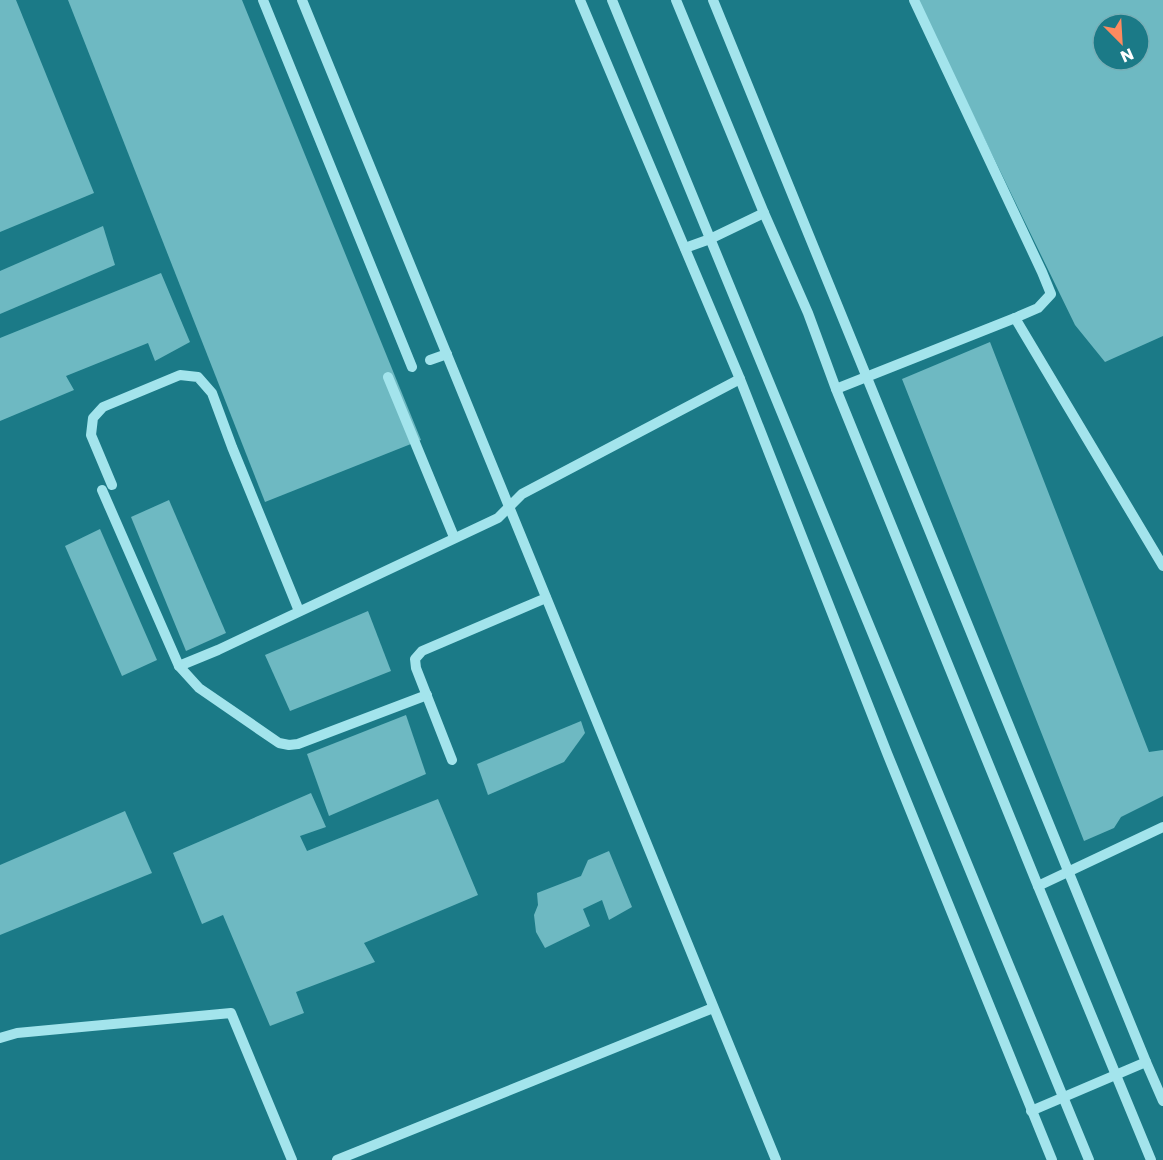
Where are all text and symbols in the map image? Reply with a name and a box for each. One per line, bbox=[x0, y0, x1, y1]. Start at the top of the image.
north arrow bbox=[1091, 12, 1151, 72]
text: N bbox=[1117, 42, 1137, 68]

